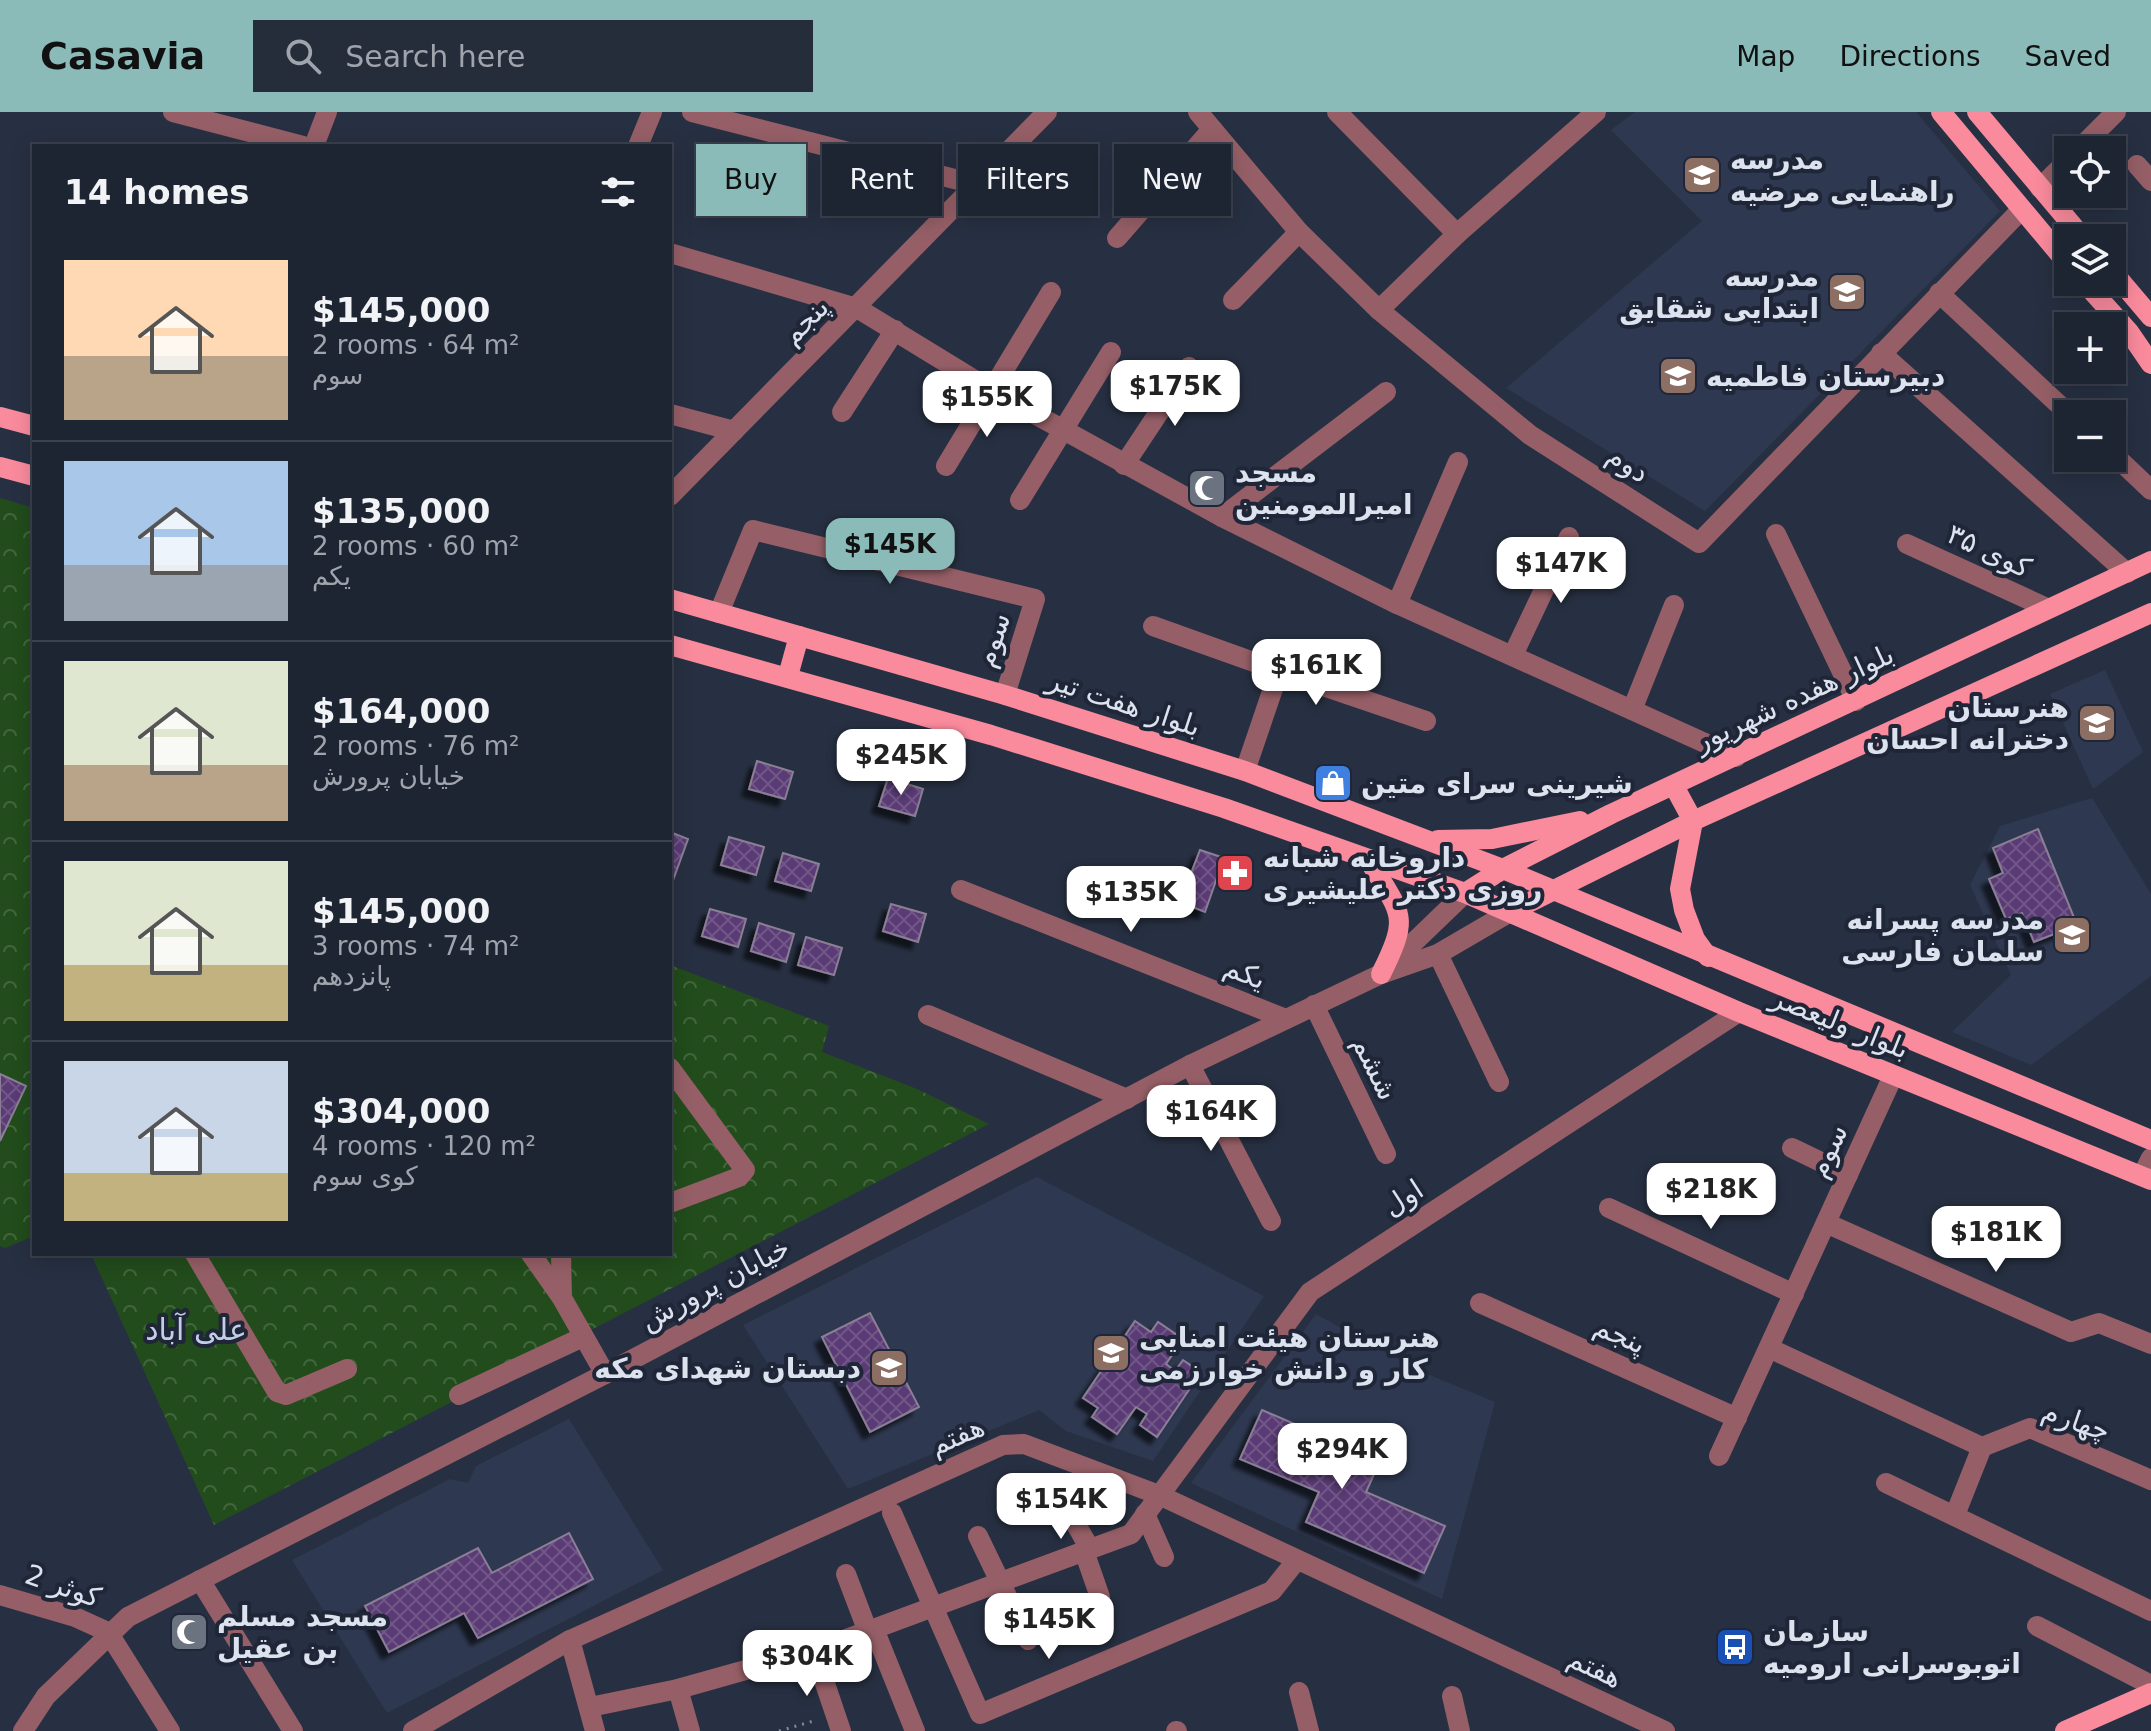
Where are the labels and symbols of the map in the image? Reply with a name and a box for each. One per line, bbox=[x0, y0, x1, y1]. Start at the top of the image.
place label: مدرسه راهنمایی مرضیه bbox=[1730, 143, 1955, 208]
school or university icon: مدرسه راهنمایی مرضیه bbox=[1681, 154, 1723, 196]
place label: مدرسه ابتدایی شقایق bbox=[1619, 260, 1819, 325]
school or university icon: مدرسه ابتدایی شقایق bbox=[1826, 271, 1868, 313]
street label: پنجم bbox=[775, 291, 835, 351]
school or university icon: دبیرستان فاطمیه bbox=[1657, 355, 1699, 397]
pin: $175K bbox=[1119, 360, 1231, 428]
place label: دبیرستان فاطمیه bbox=[1706, 360, 1945, 393]
pin: $155K bbox=[931, 371, 1043, 439]
street label: دوم bbox=[1601, 439, 1655, 489]
place label: مسجد امیرالمومنین bbox=[1235, 456, 1413, 521]
mosque icon: مسجد امیرالمومنین bbox=[1186, 467, 1228, 509]
street label: کوی ۳۵ bbox=[1942, 517, 2037, 585]
pin: $145K bbox=[834, 518, 946, 586]
pin: $147K bbox=[1505, 537, 1617, 605]
street label: سوم bbox=[969, 609, 1017, 671]
street label: بلوار هفده شهریور bbox=[1687, 637, 1899, 760]
pin: $161K bbox=[1260, 639, 1372, 707]
street label: بلوار هفت تیر bbox=[1042, 662, 1205, 743]
place label: هنرستان دخترانه احسان bbox=[1866, 691, 2069, 756]
school or university icon: هنرستان دخترانه احسان bbox=[2076, 702, 2118, 744]
pin: $245K bbox=[845, 729, 957, 797]
shop icon: شیرینی سرای متین bbox=[1312, 762, 1354, 804]
place label: شیرینی سرای متین bbox=[1361, 767, 1633, 800]
place label: داروخانه شبانه روزی دکتر علیشیری bbox=[1263, 841, 1542, 906]
pharmacy icon: داروخانه شبانه روزی دکتر علیشیری bbox=[1214, 852, 1256, 894]
pin: $135K bbox=[1075, 866, 1187, 934]
place label: مدرسه پسرانه سلمان فارسی bbox=[1841, 903, 2044, 968]
school or university icon: مدرسه پسرانه سلمان فارسی bbox=[2051, 914, 2093, 956]
street label: یکم bbox=[1219, 950, 1271, 996]
street label: بلوار ولیعصر bbox=[1765, 980, 1914, 1066]
street label: ششم bbox=[1345, 1031, 1405, 1105]
pin: $164K bbox=[1155, 1085, 1267, 1153]
street label: سوم bbox=[1801, 1119, 1855, 1183]
pin: $218K bbox=[1655, 1163, 1767, 1231]
street label: اول bbox=[1377, 1173, 1429, 1223]
pin: $181K bbox=[1940, 1206, 2052, 1274]
street label: خیابان پرورش bbox=[635, 1231, 795, 1337]
street label: پنجم bbox=[1589, 1309, 1651, 1361]
district label: علی آباد bbox=[145, 1312, 247, 1347]
place label: هنرستان هیئت امنایی کار و دانش خوارزمی bbox=[1139, 1321, 1440, 1386]
school or university icon: هنرستان هیئت امنایی کار و دانش خوارزمی bbox=[1090, 1332, 1132, 1374]
school or university icon: دبستان شهدای مکه bbox=[868, 1347, 910, 1389]
place label: دبستان شهدای مکه bbox=[594, 1352, 861, 1385]
street label: چهارم bbox=[2038, 1394, 2114, 1448]
street label: هفتم bbox=[925, 1410, 989, 1462]
pin: $294K bbox=[1286, 1423, 1398, 1491]
pin: $154K bbox=[1005, 1473, 1117, 1541]
street label: کوثر 2 bbox=[21, 1558, 106, 1614]
pin: $145K bbox=[993, 1593, 1105, 1661]
place label: مسجد مسلم بن عقیل bbox=[217, 1600, 388, 1665]
mosque icon: مسجد مسلم بن عقیل bbox=[168, 1611, 210, 1653]
place label: سازمان اتوبوسرانی ارومیه bbox=[1763, 1615, 2021, 1680]
bus stop icon: سازمان اتوبوسرانی ارومیه bbox=[1714, 1626, 1756, 1668]
pin: $304K bbox=[751, 1630, 863, 1698]
street label: هفتم bbox=[1563, 1641, 1627, 1695]

